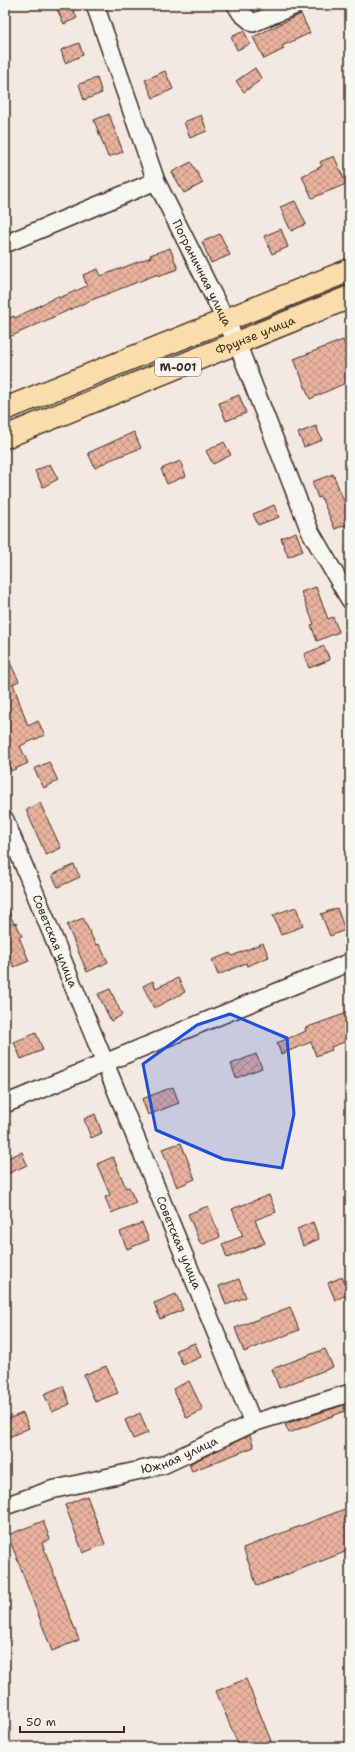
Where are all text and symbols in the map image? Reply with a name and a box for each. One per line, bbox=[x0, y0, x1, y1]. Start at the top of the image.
street label: Пограничная улица bbox=[169, 217, 235, 329]
street label: Фрунзе улица bbox=[213, 312, 298, 359]
road number: M-001 bbox=[155, 358, 201, 376]
street label: Советская улица bbox=[29, 892, 81, 991]
street label: Советская улица bbox=[153, 1194, 205, 1292]
street label: Южная улица bbox=[139, 1432, 221, 1478]
scale bar bbox=[20, 1708, 124, 1734]
text: 50 m bbox=[26, 1714, 56, 1730]

